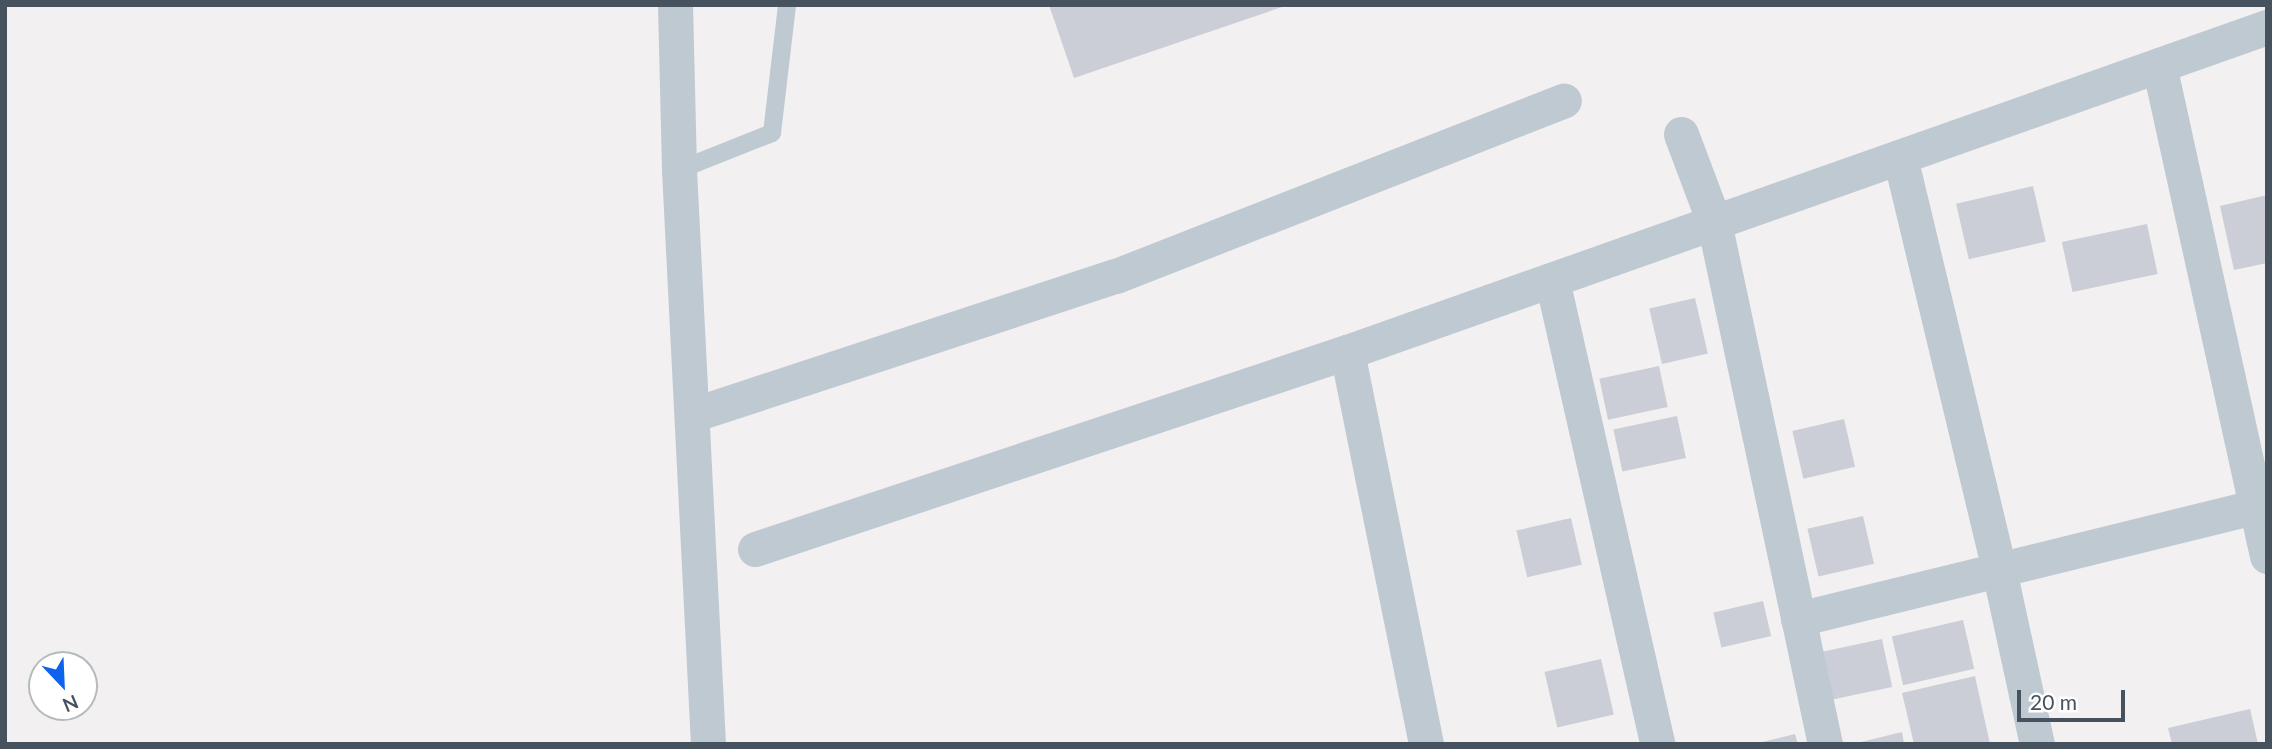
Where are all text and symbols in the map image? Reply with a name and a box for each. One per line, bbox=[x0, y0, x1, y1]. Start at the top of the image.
north arrow bbox=[28, 651, 98, 721]
scale bar bbox=[2020, 676, 2128, 720]
text: 20 m bbox=[2030, 689, 2077, 714]
text: N bbox=[59, 691, 82, 717]

